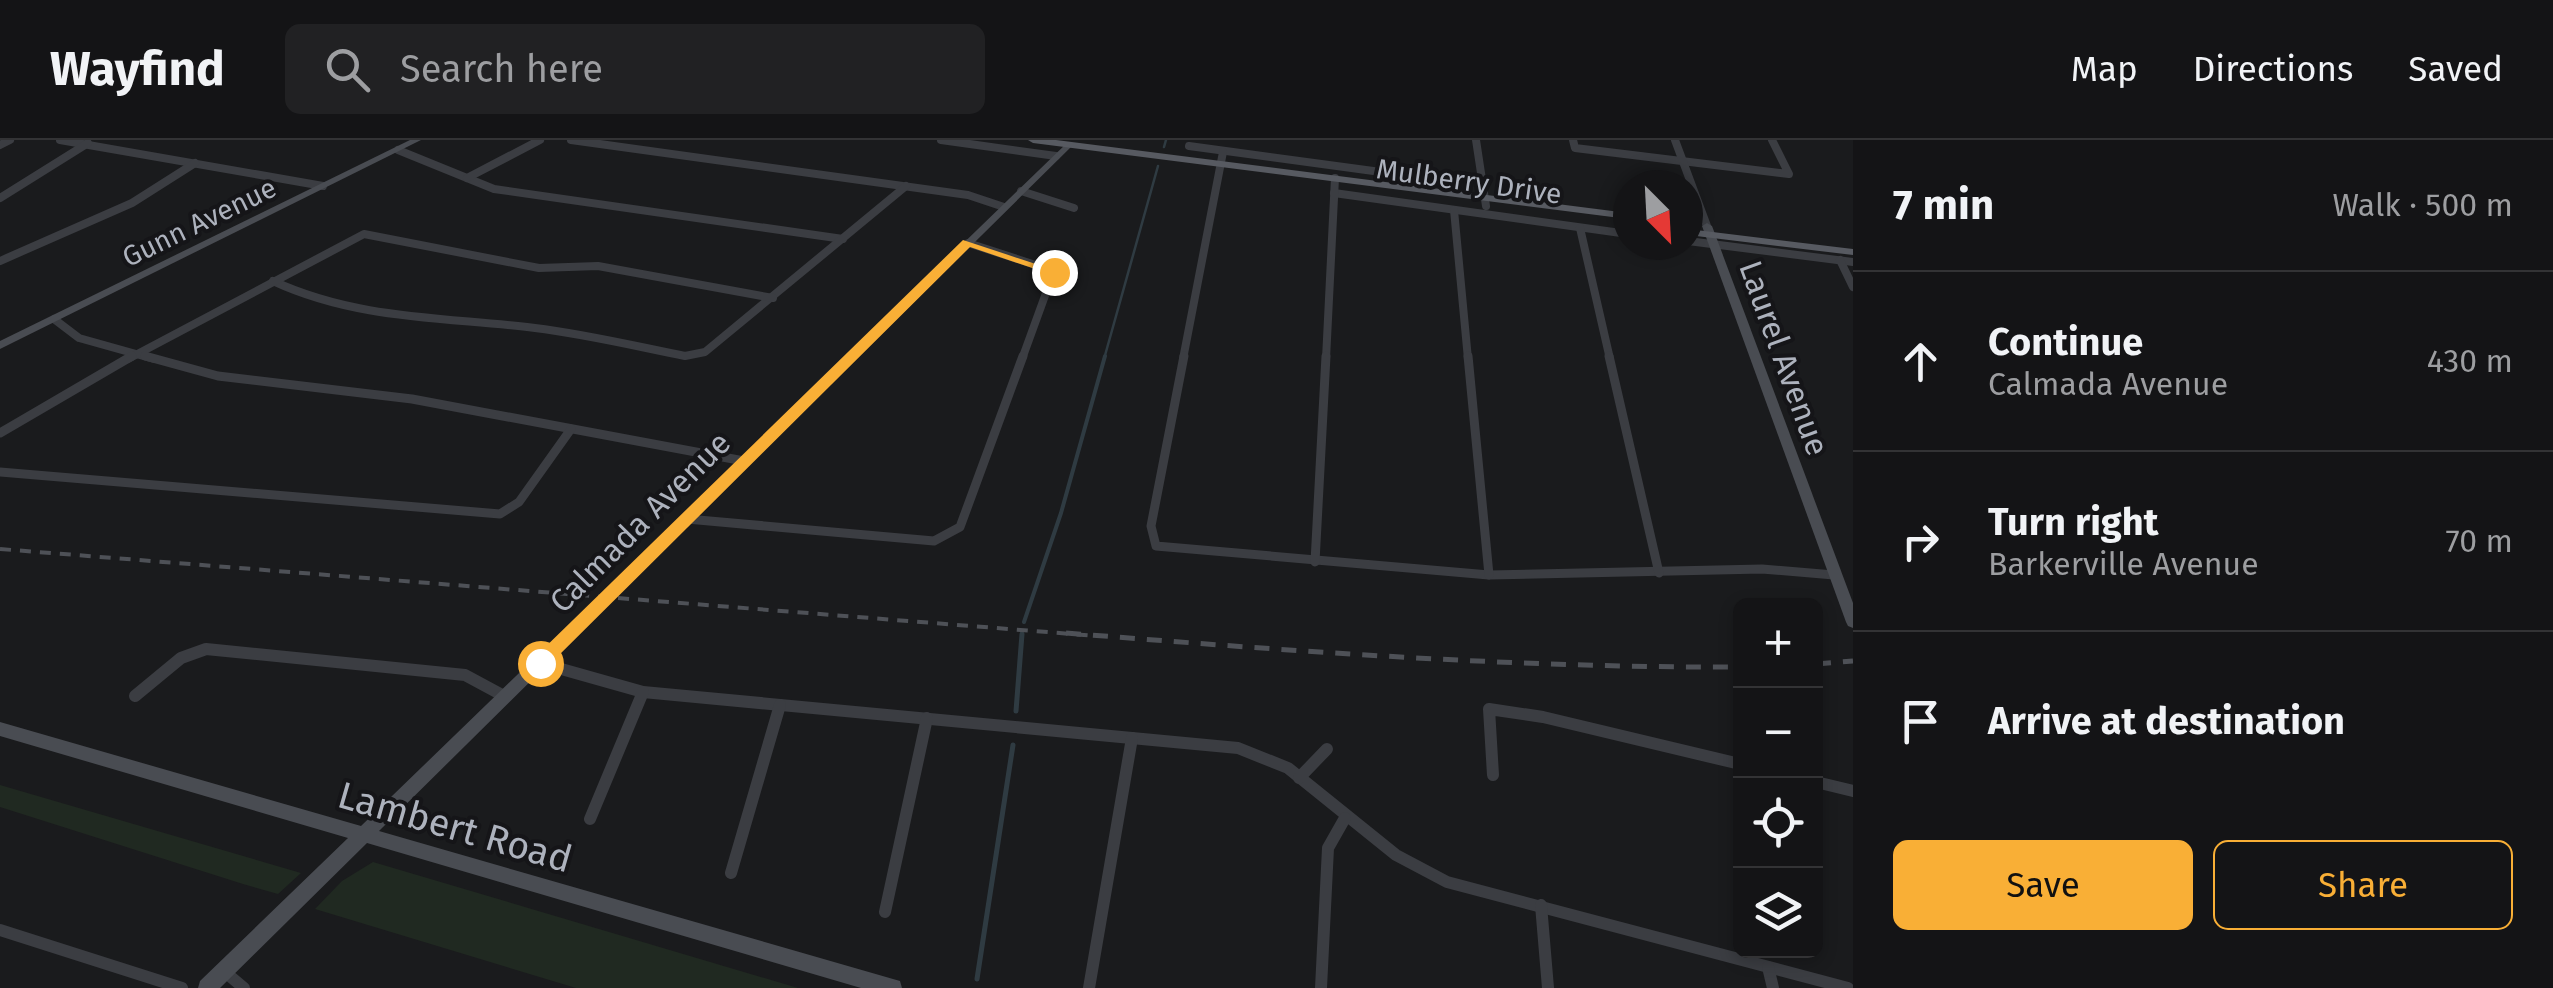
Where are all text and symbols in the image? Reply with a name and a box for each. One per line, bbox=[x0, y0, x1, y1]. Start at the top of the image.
search box bbox=[285, 24, 985, 114]
text: Wayfind bbox=[50, 40, 225, 98]
icon: search bbox=[320, 42, 375, 97]
text: Search here bbox=[400, 46, 603, 92]
text: Map bbox=[2071, 48, 2138, 90]
text: Directions bbox=[2193, 48, 2353, 90]
text: Saved bbox=[2408, 48, 2503, 90]
street label: Mulberry Drive bbox=[1374, 152, 1564, 211]
north arrow bbox=[1613, 170, 1703, 260]
street label: Gunn Avenue bbox=[117, 171, 282, 274]
text: 7 min bbox=[1893, 180, 1994, 230]
text: Walk · 500 m bbox=[2332, 186, 2513, 224]
route end bbox=[1032, 250, 1078, 296]
street label: Laurel Avenue bbox=[1731, 255, 1837, 461]
text: Continue bbox=[1988, 319, 2143, 365]
icon: ahead bbox=[1893, 334, 1948, 389]
text: 430 m bbox=[2427, 342, 2513, 380]
text: Calmada Avenue bbox=[1988, 365, 2228, 403]
street label: Calmada Avenue bbox=[542, 424, 738, 620]
text: Turn right bbox=[1988, 499, 2158, 545]
icon: right bbox=[1893, 514, 1948, 569]
text: 70 m bbox=[2445, 522, 2513, 560]
text: Barkerville Avenue bbox=[1988, 545, 2259, 583]
map controls bbox=[1733, 598, 1823, 958]
button: + bbox=[1733, 598, 1823, 688]
route start bbox=[518, 641, 564, 687]
button: − bbox=[1733, 688, 1823, 778]
icon: arrive bbox=[1893, 694, 1948, 749]
text: Arrive at destination bbox=[1988, 698, 2345, 744]
street label: Lambert Road bbox=[333, 772, 577, 882]
button: locate bbox=[1733, 778, 1823, 868]
button: Save bbox=[1893, 840, 2193, 930]
button: Share bbox=[2213, 840, 2513, 930]
button: layers bbox=[1733, 868, 1823, 958]

